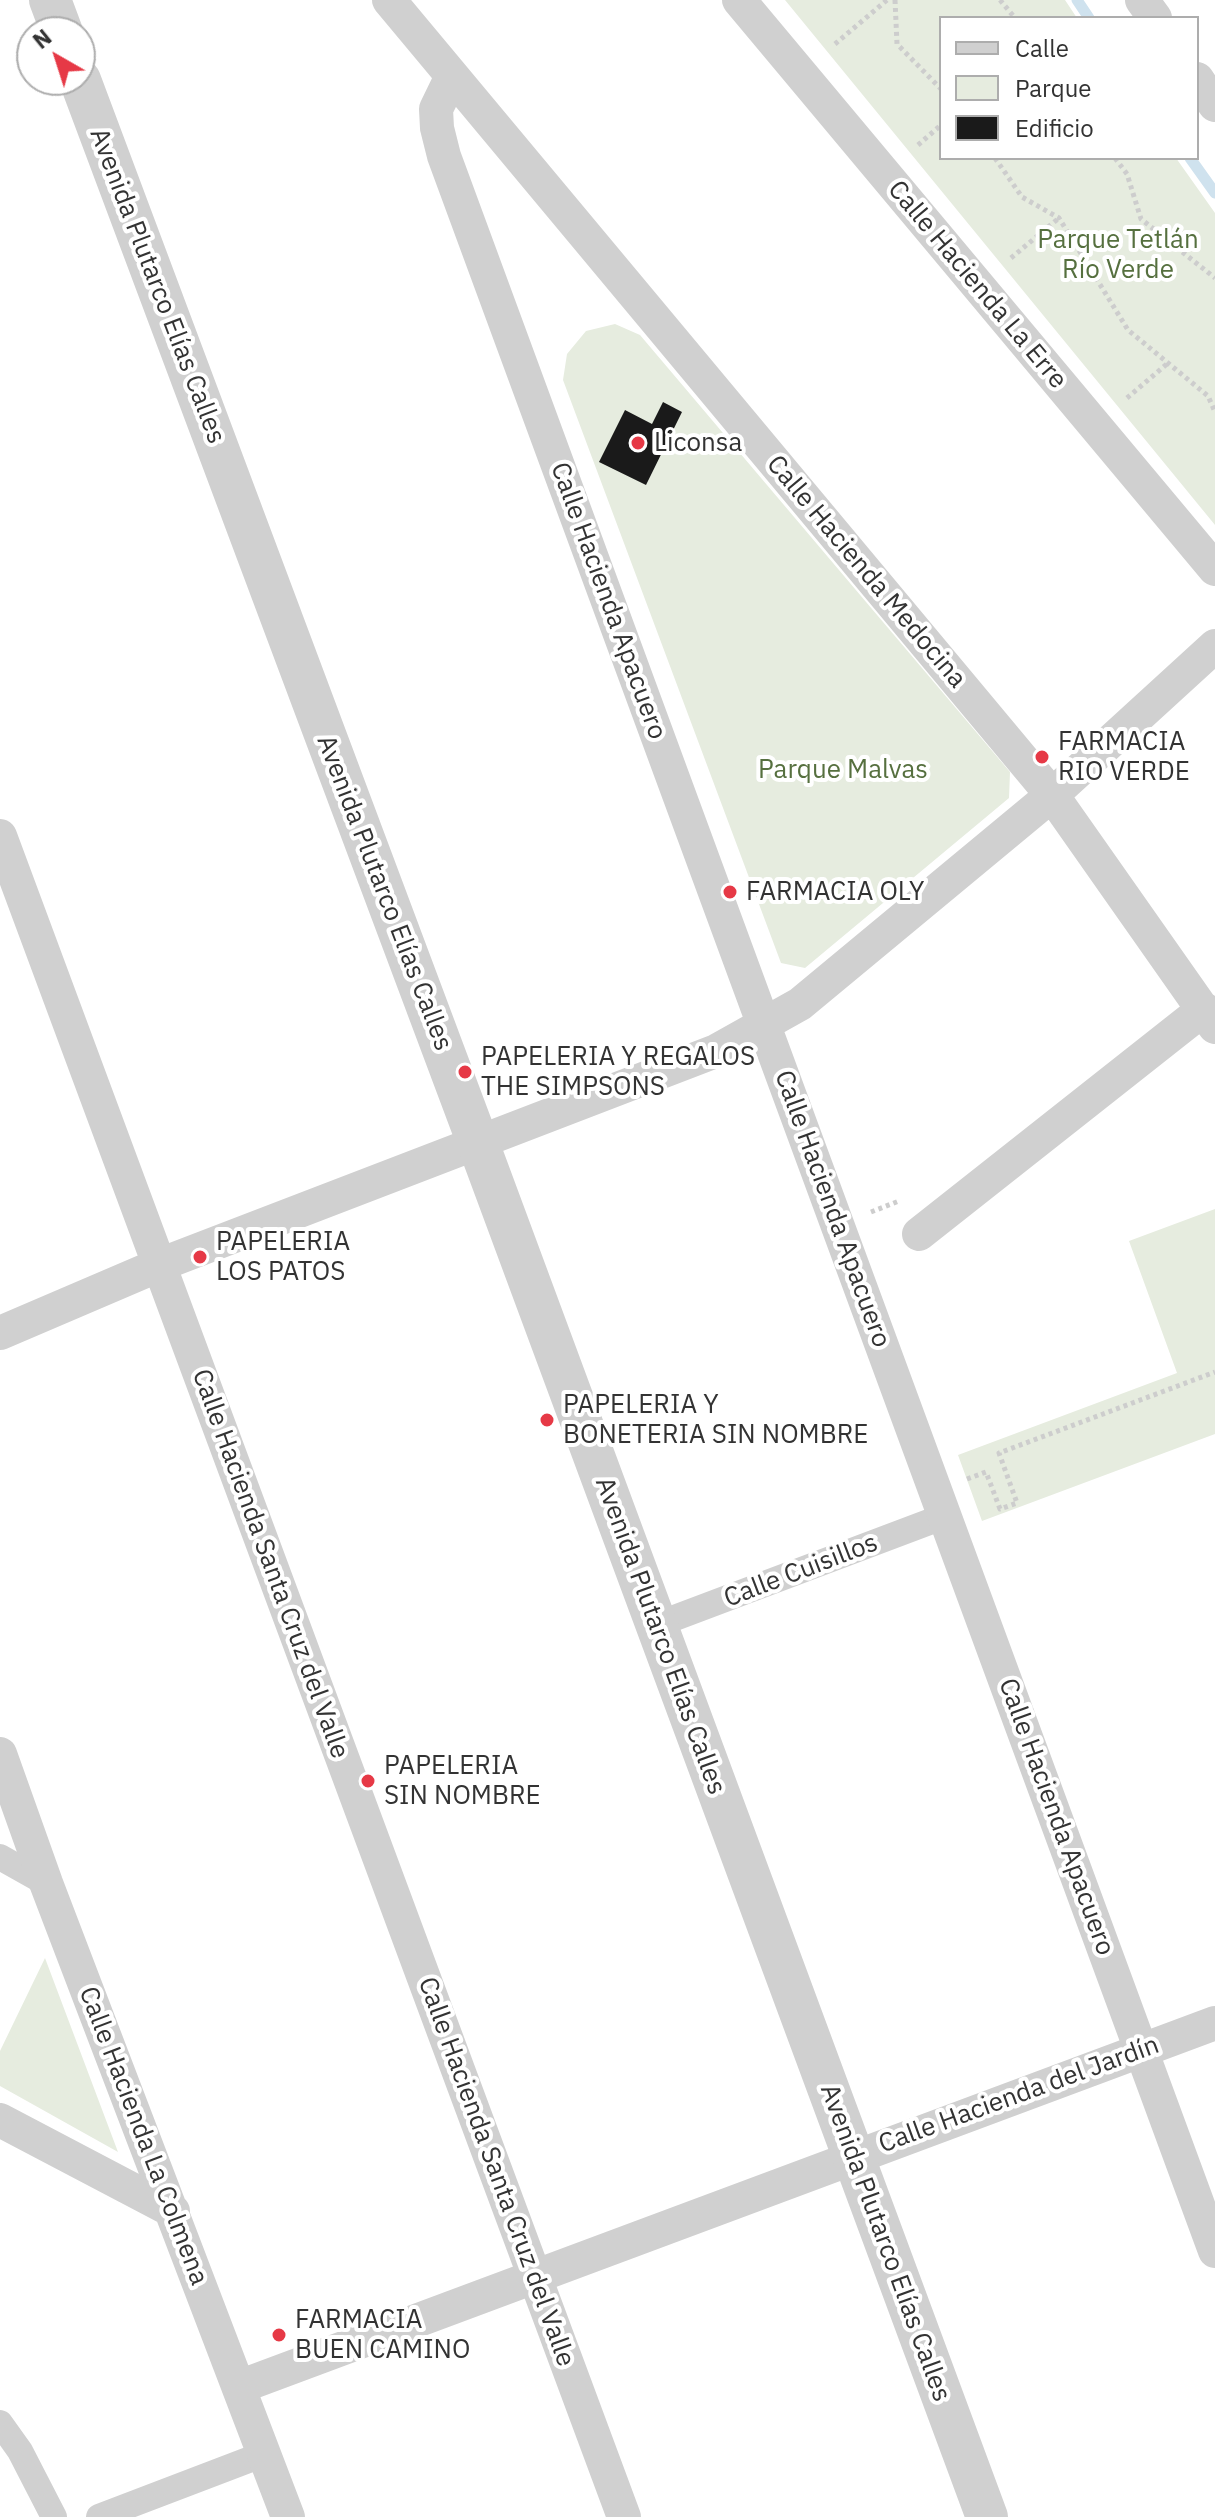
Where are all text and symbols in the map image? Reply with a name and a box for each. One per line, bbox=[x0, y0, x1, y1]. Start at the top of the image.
north arrow bbox=[16, 16, 96, 96]
legend bbox=[939, 16, 1199, 160]
text: N bbox=[27, 22, 57, 55]
text: Calle bbox=[1015, 32, 1069, 64]
text: Parque bbox=[1015, 72, 1092, 104]
text: Edificio bbox=[1015, 112, 1094, 144]
street label: Avenida Plutarco Elías Calles bbox=[82, 124, 232, 448]
street label: Calle Hacienda La Erre bbox=[881, 175, 1073, 395]
park label: Parque Tetlán Río Verde bbox=[1037, 224, 1199, 286]
place label: Liconsa bbox=[654, 427, 742, 459]
marker: Liconsa bbox=[629, 434, 647, 452]
street label: Calle Hacienda Medocina bbox=[760, 449, 972, 695]
street label: Calle Hacienda Apacuero bbox=[543, 458, 673, 744]
place label: FARMACIA RIO VERDE bbox=[1058, 726, 1190, 788]
street label: Avenida Plutarco Elías Calles bbox=[309, 731, 459, 1055]
marker: FARMACIA RIO VERDE bbox=[1033, 748, 1051, 766]
park label: Parque Malvas bbox=[758, 754, 928, 786]
place label: FARMACIA OLY bbox=[746, 876, 924, 908]
marker: FARMACIA OLY bbox=[721, 883, 739, 901]
place label: PAPELERIA Y REGALOS THE SIMPSONS bbox=[481, 1041, 755, 1102]
marker: PAPELERIA Y REGALOS THE SIMPSONS bbox=[456, 1063, 474, 1081]
street label: Calle Hacienda Apacuero bbox=[767, 1066, 897, 1352]
place label: PAPELERIA LOS PATOS bbox=[216, 1226, 350, 1288]
marker: PAPELERIA LOS PATOS bbox=[191, 1248, 209, 1266]
street label: Calle Hacienda Santa Cruz del Valle bbox=[185, 1365, 355, 1763]
place label: PAPELERIA Y BONETERIA SIN NOMBRE bbox=[563, 1389, 868, 1450]
marker: PAPELERIA Y BONETERIA SIN NOMBRE bbox=[538, 1411, 556, 1429]
street label: Avenida Plutarco Elías Calles bbox=[588, 1473, 732, 1799]
street label: Calle Cuisillos bbox=[720, 1527, 882, 1615]
street label: Calle Hacienda Apacuero bbox=[991, 1674, 1121, 1960]
place label: PAPELERIA SIN NOMBRE bbox=[384, 1750, 541, 1812]
marker: PAPELERIA SIN NOMBRE bbox=[359, 1772, 377, 1790]
street label: Calle Hacienda Santa Cruz del Valle bbox=[411, 1973, 581, 2371]
street label: Calle Hacienda La Colmena bbox=[72, 1983, 214, 2289]
street label: Calle Hacienda del Jardín bbox=[875, 2030, 1163, 2160]
street label: Avenida Plutarco Elías Calles bbox=[813, 2080, 957, 2406]
place label: FARMACIA BUEN CAMINO bbox=[295, 2304, 470, 2366]
marker: FARMACIA BUEN CAMINO bbox=[270, 2326, 288, 2344]

